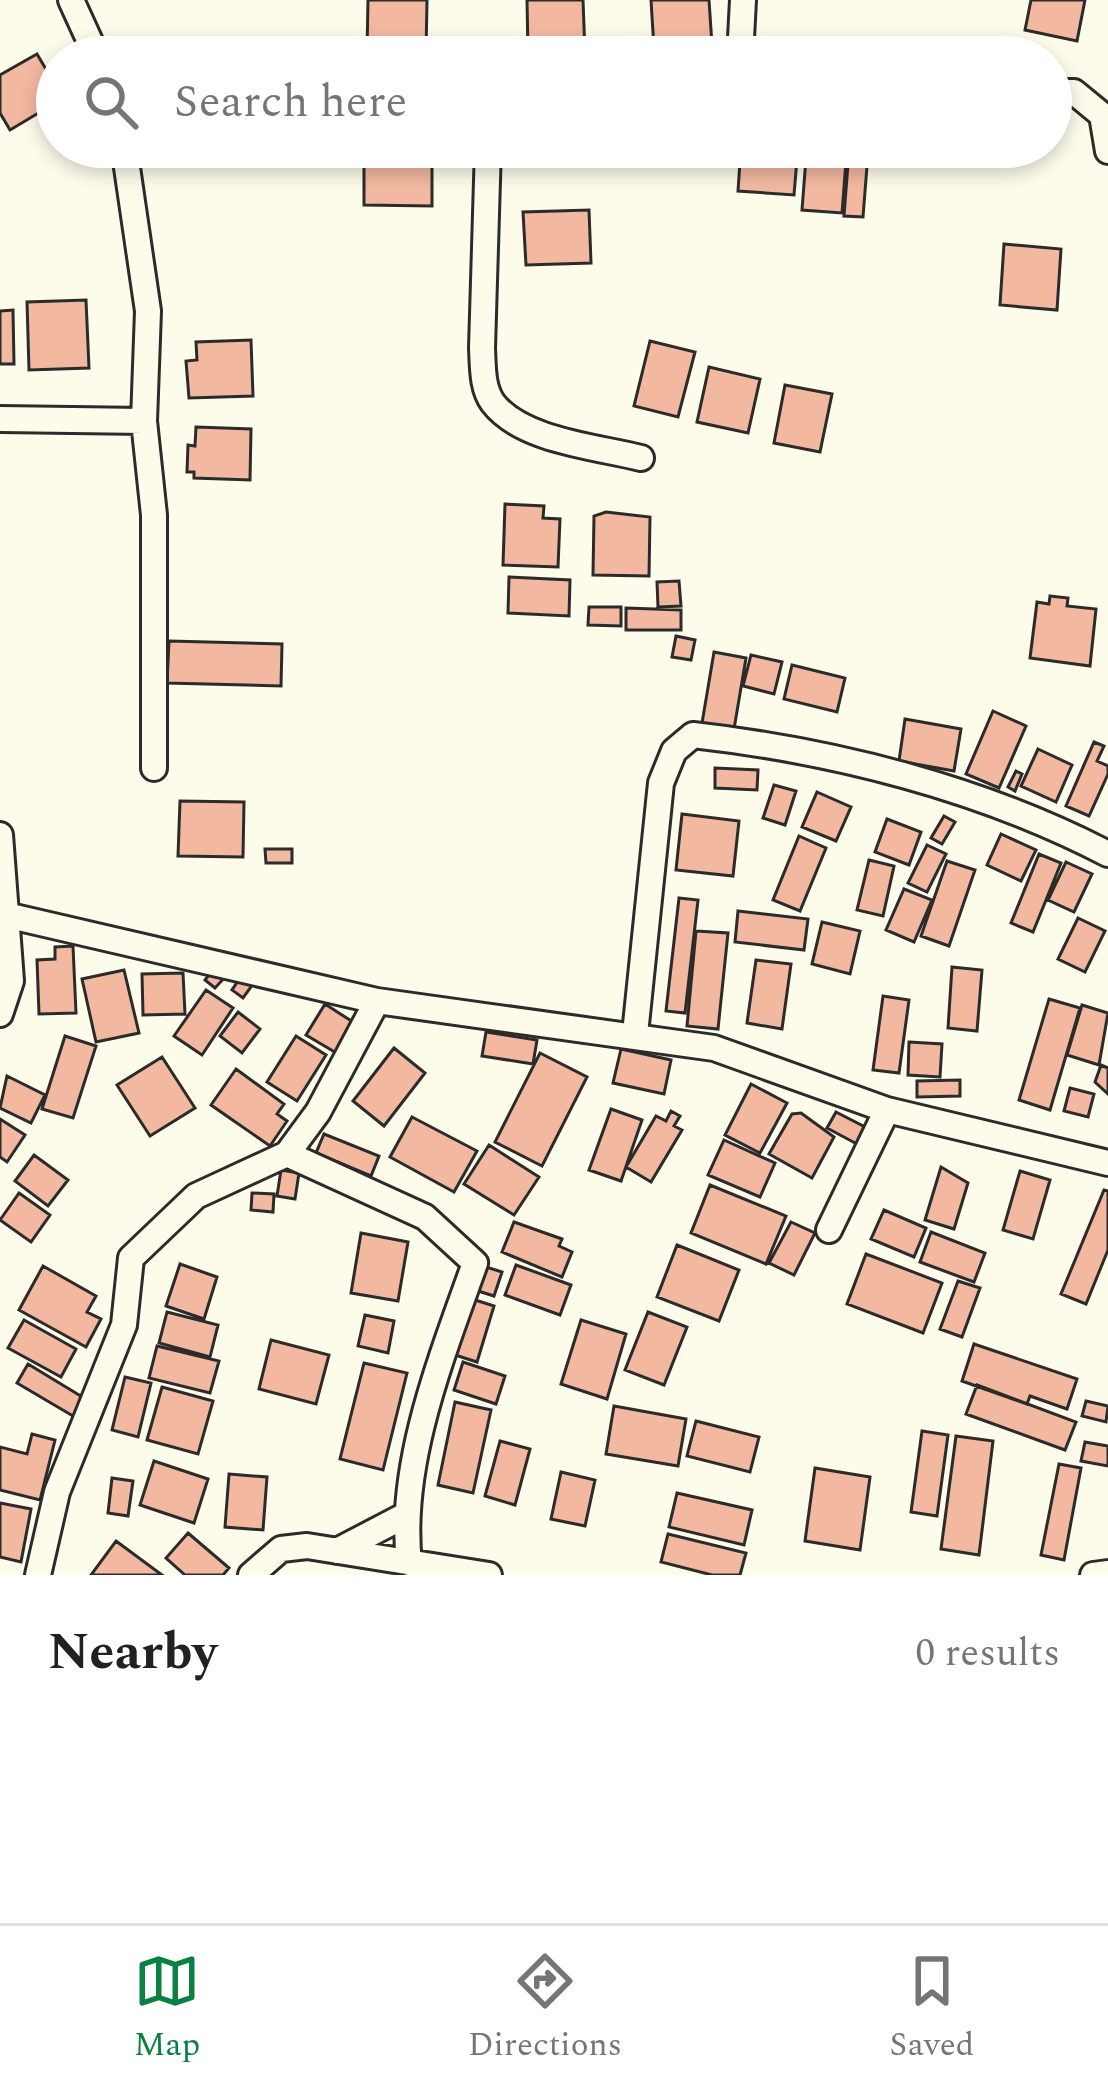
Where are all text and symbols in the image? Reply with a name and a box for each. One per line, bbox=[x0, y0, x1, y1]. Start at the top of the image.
search box bbox=[36, 36, 1072, 168]
text: Search here bbox=[174, 68, 407, 137]
icon: search bbox=[78, 69, 144, 135]
text: Nearby bbox=[48, 1614, 217, 1692]
text: 0 results bbox=[916, 1624, 1060, 1683]
tab: Map bbox=[134, 1948, 200, 2070]
tab: Directions bbox=[468, 1948, 622, 2070]
tab: Saved bbox=[890, 1948, 974, 2070]

